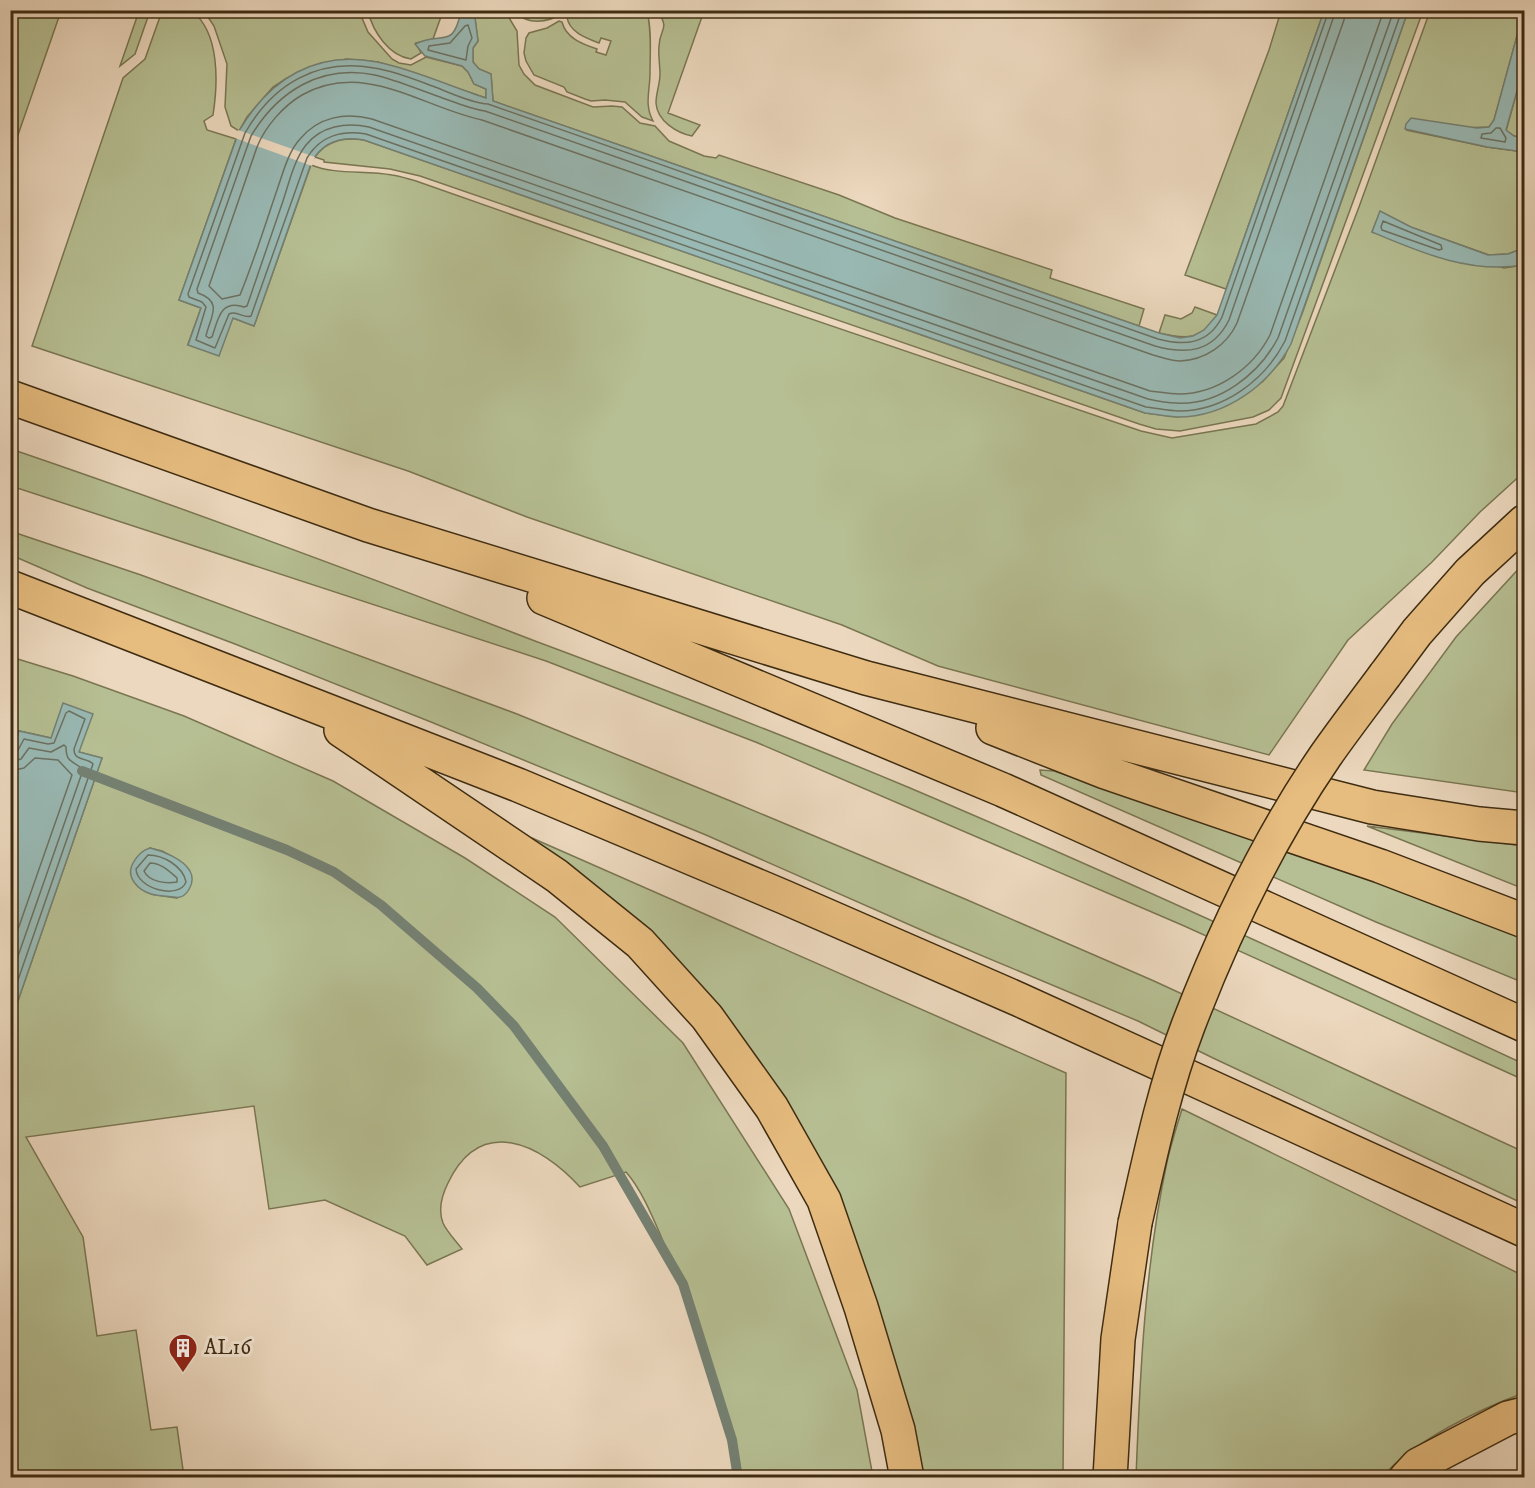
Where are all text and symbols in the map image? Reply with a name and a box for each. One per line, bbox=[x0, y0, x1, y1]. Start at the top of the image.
building icon: AL16 bbox=[167, 1332, 199, 1374]
place label: AL16 bbox=[204, 1335, 252, 1361]

